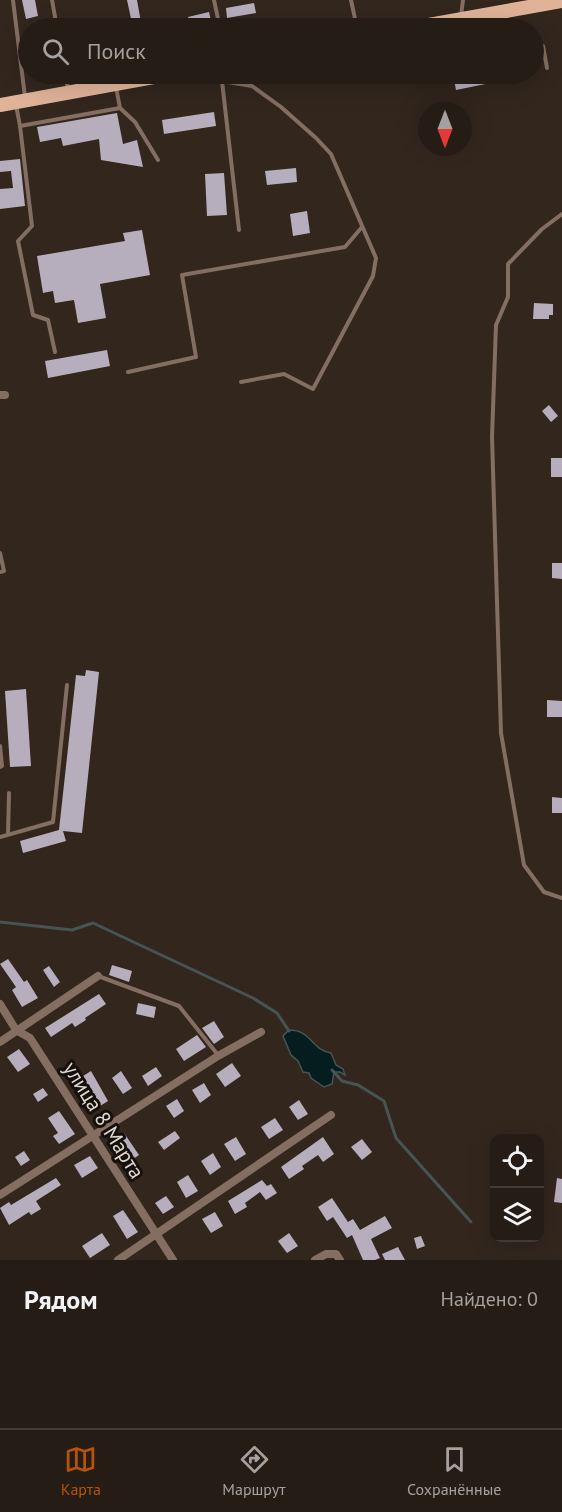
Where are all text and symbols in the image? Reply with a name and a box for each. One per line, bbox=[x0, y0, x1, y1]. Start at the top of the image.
search box bbox=[18, 18, 544, 84]
icon: search bbox=[39, 35, 72, 68]
text: Поиск bbox=[87, 37, 146, 65]
north arrow bbox=[418, 102, 472, 156]
street label: улица 8 Марта bbox=[57, 1056, 151, 1184]
map controls bbox=[490, 1134, 544, 1242]
button: locate bbox=[490, 1134, 544, 1188]
button: layers bbox=[490, 1188, 544, 1242]
text: Рядом bbox=[24, 1283, 98, 1316]
text: Найдено: 0 bbox=[441, 1286, 538, 1312]
tab: Карта bbox=[61, 1443, 101, 1499]
tab: Маршрут bbox=[222, 1443, 286, 1499]
tab: Сохранённые bbox=[407, 1443, 501, 1499]

